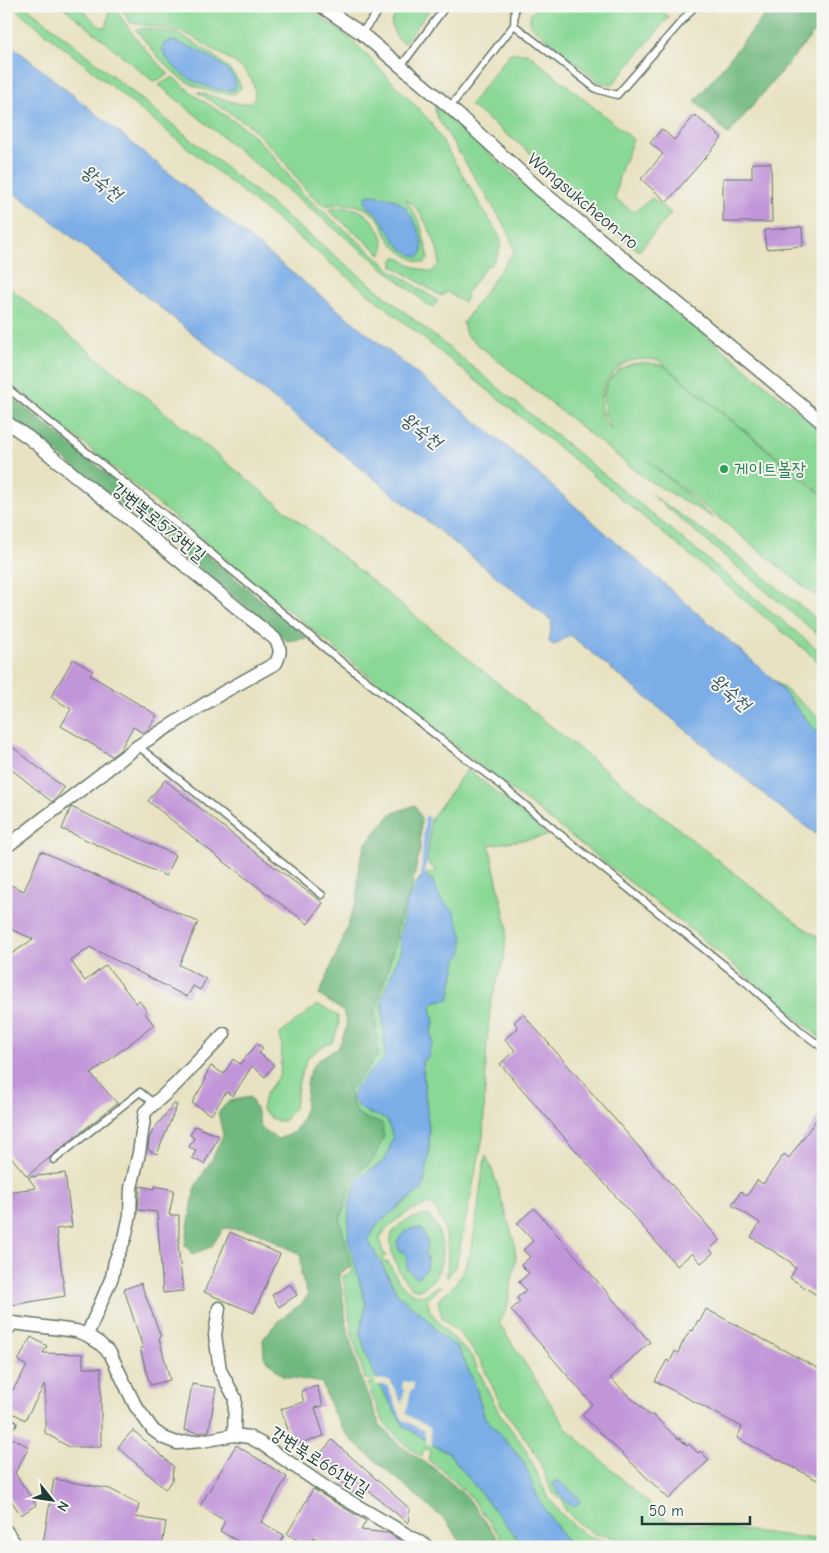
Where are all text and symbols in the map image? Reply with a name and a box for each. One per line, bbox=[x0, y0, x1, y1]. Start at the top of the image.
street label: Wangsukcheon-ro bbox=[523, 149, 643, 254]
water label: 왕숙천 bbox=[77, 160, 128, 207]
water label: 왕숙천 bbox=[397, 408, 448, 455]
place label: 게이트볼장 bbox=[734, 459, 806, 480]
marker: 게이트볼장 bbox=[718, 463, 730, 475]
street label: 강변북로573번길 bbox=[108, 478, 210, 567]
water label: 왕숙천 bbox=[706, 669, 756, 717]
street label: 강변북로661번길 bbox=[266, 1422, 374, 1501]
north arrow bbox=[28, 1476, 78, 1526]
scale bar bbox=[642, 1493, 749, 1525]
text: N bbox=[53, 1498, 72, 1514]
text: 50 m bbox=[649, 1502, 684, 1520]

